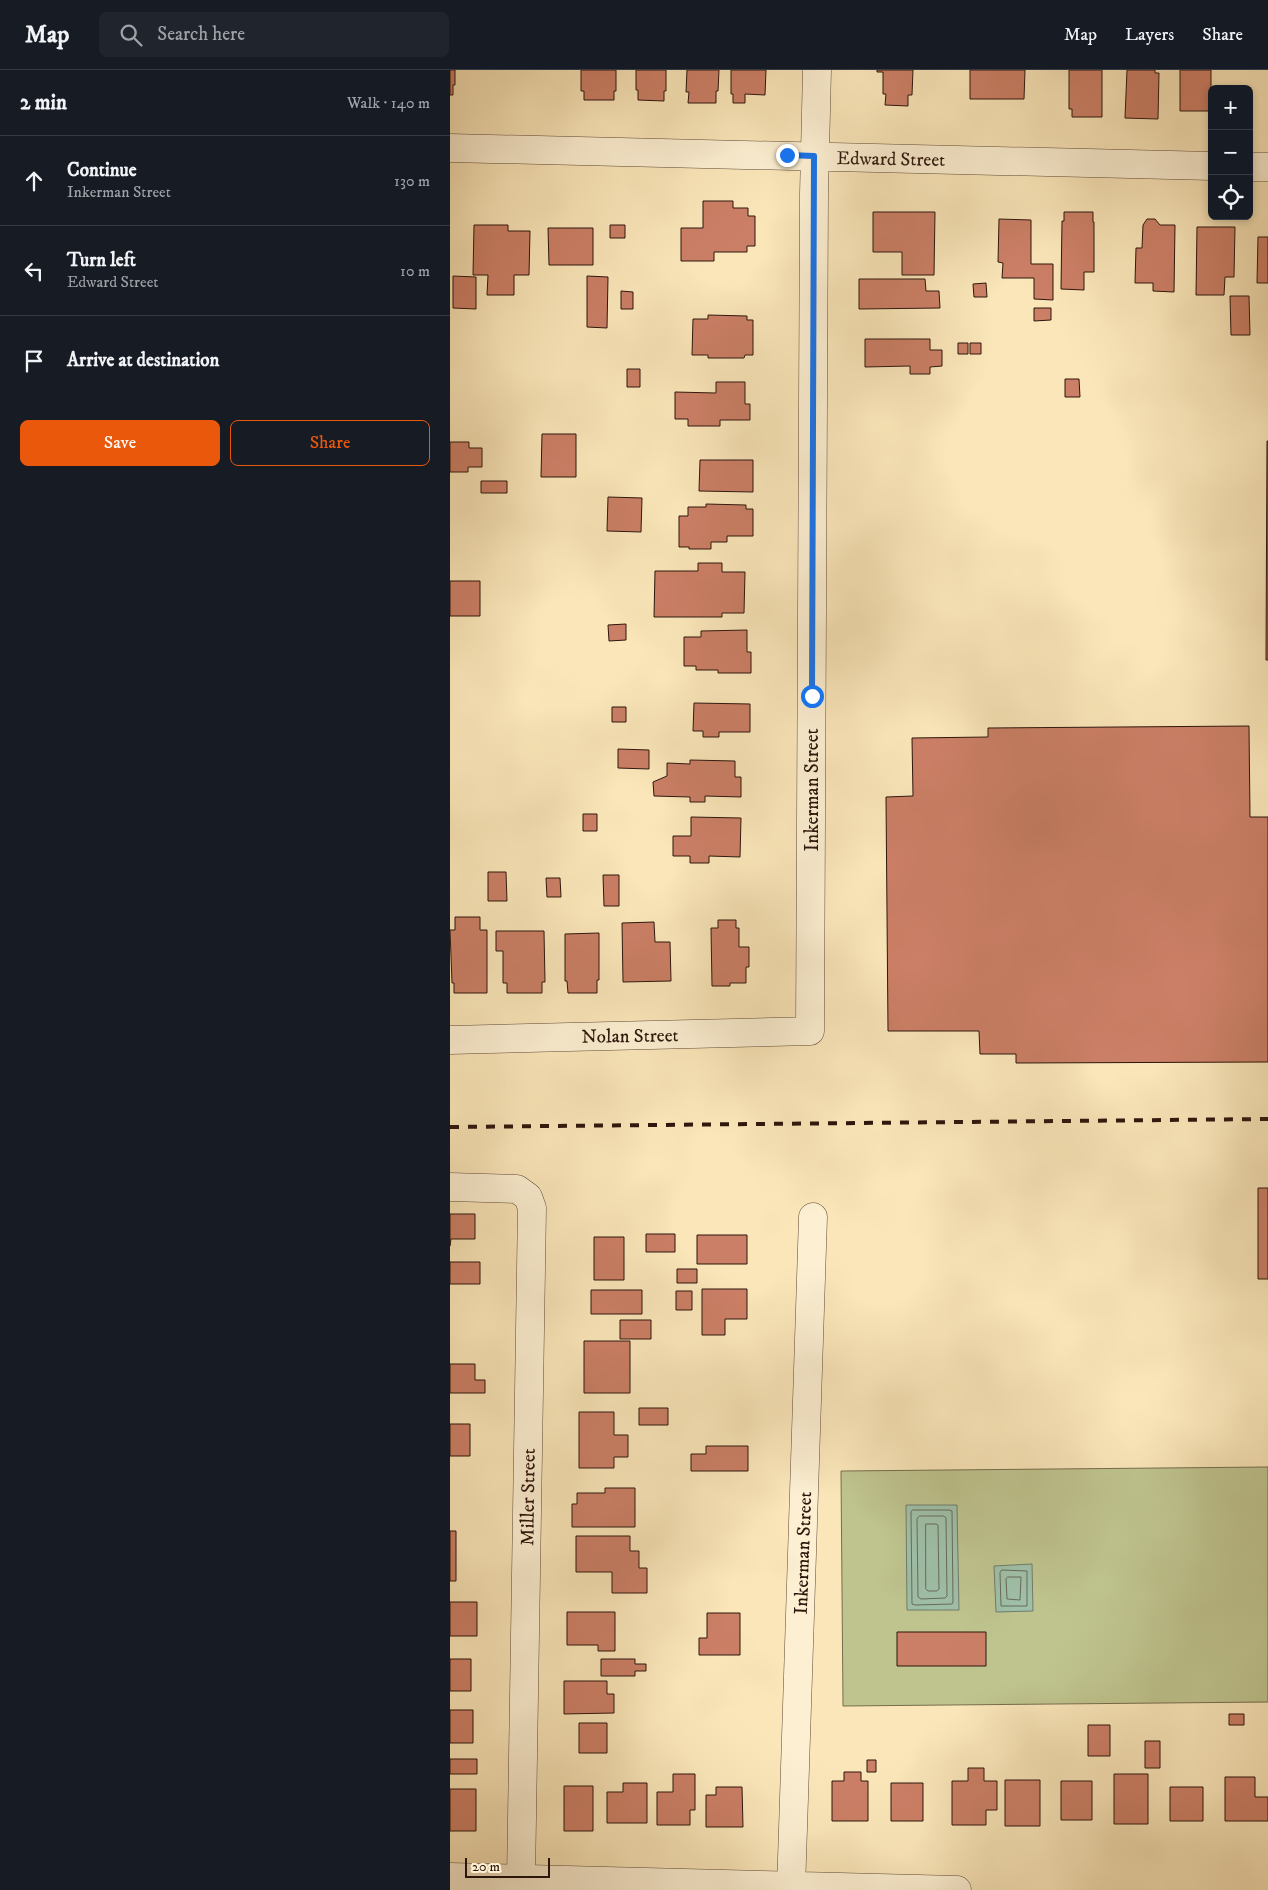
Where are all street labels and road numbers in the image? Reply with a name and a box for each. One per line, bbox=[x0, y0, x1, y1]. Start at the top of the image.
street label: Edward Street bbox=[837, 147, 945, 172]
street label: Inkerman Street bbox=[801, 728, 824, 852]
street label: Nolan Street bbox=[581, 1024, 679, 1049]
street label: Miller Street bbox=[516, 1448, 541, 1546]
street label: Inkerman Street bbox=[790, 1491, 817, 1615]

